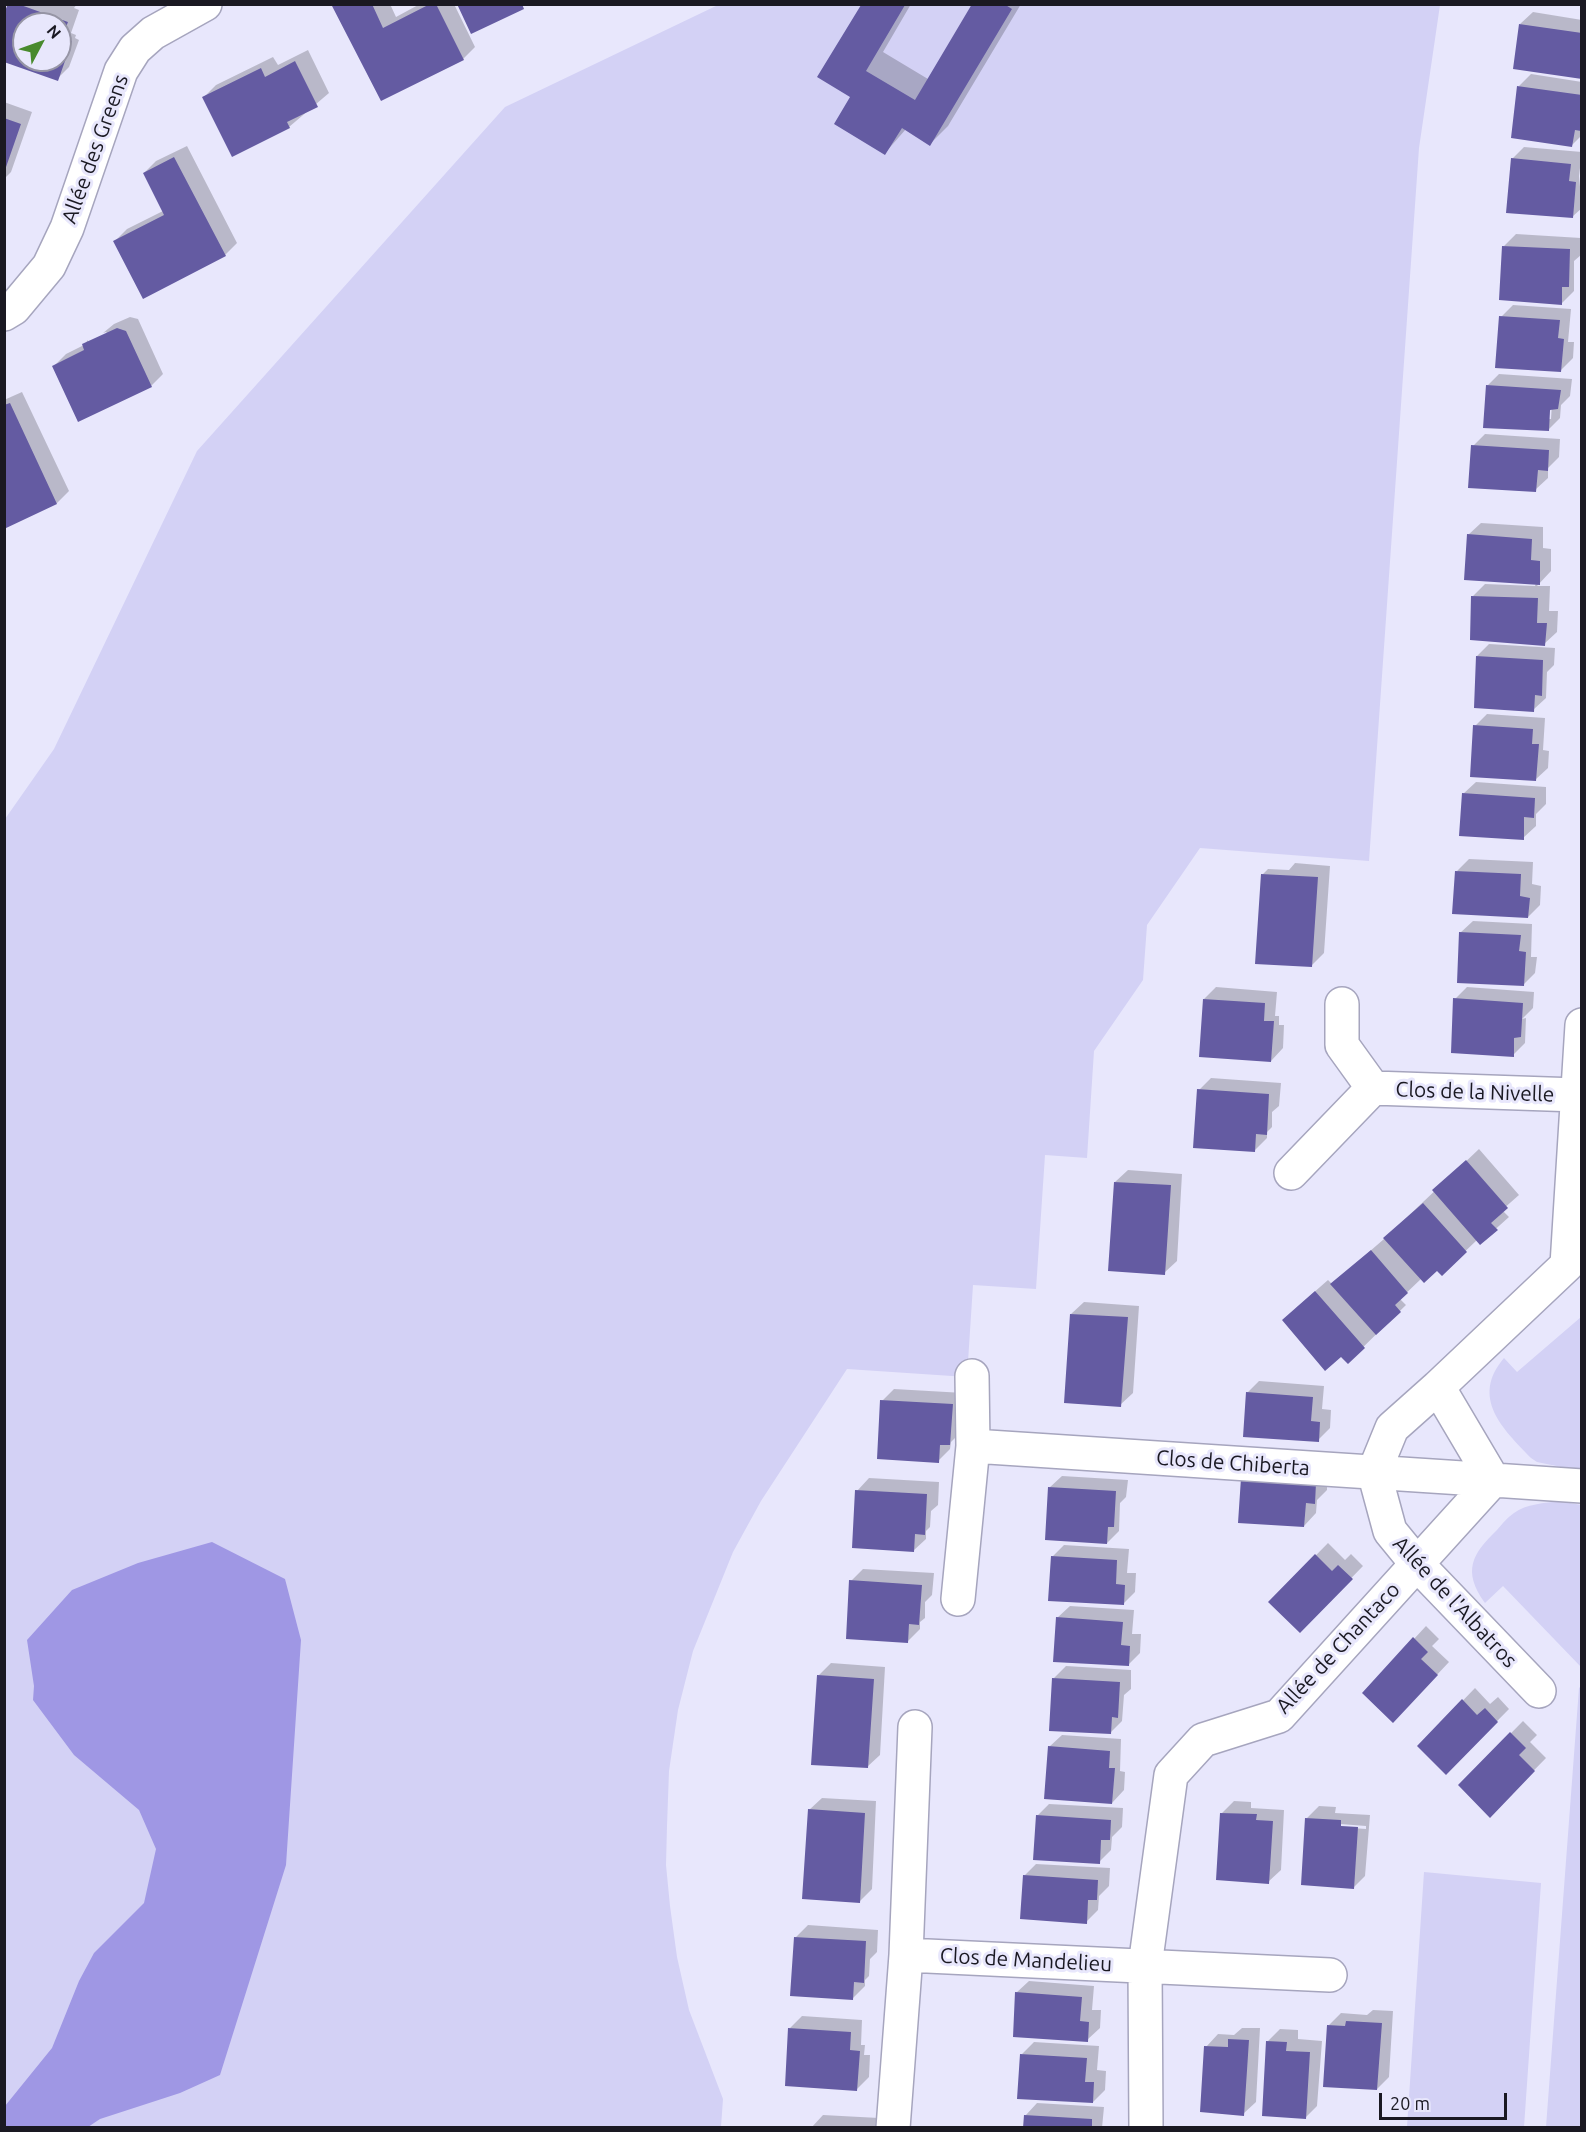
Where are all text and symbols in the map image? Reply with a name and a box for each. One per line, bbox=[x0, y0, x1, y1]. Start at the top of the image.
north arrow bbox=[12, 12, 72, 72]
text: N bbox=[43, 21, 65, 42]
street label: Allée des Greens bbox=[56, 71, 134, 227]
street label: Clos de la Nivelle bbox=[1395, 1077, 1555, 1107]
street label: Clos de Chiberta bbox=[1155, 1445, 1311, 1481]
street label: Allée de l'Albatros bbox=[1388, 1531, 1522, 1673]
street label: Allée de Chantaco bbox=[1271, 1577, 1405, 1719]
street label: Clos de Mandelieu bbox=[939, 1943, 1113, 1977]
scale bar bbox=[1382, 2081, 1510, 2119]
text: 20 m bbox=[1390, 2093, 1430, 2113]

